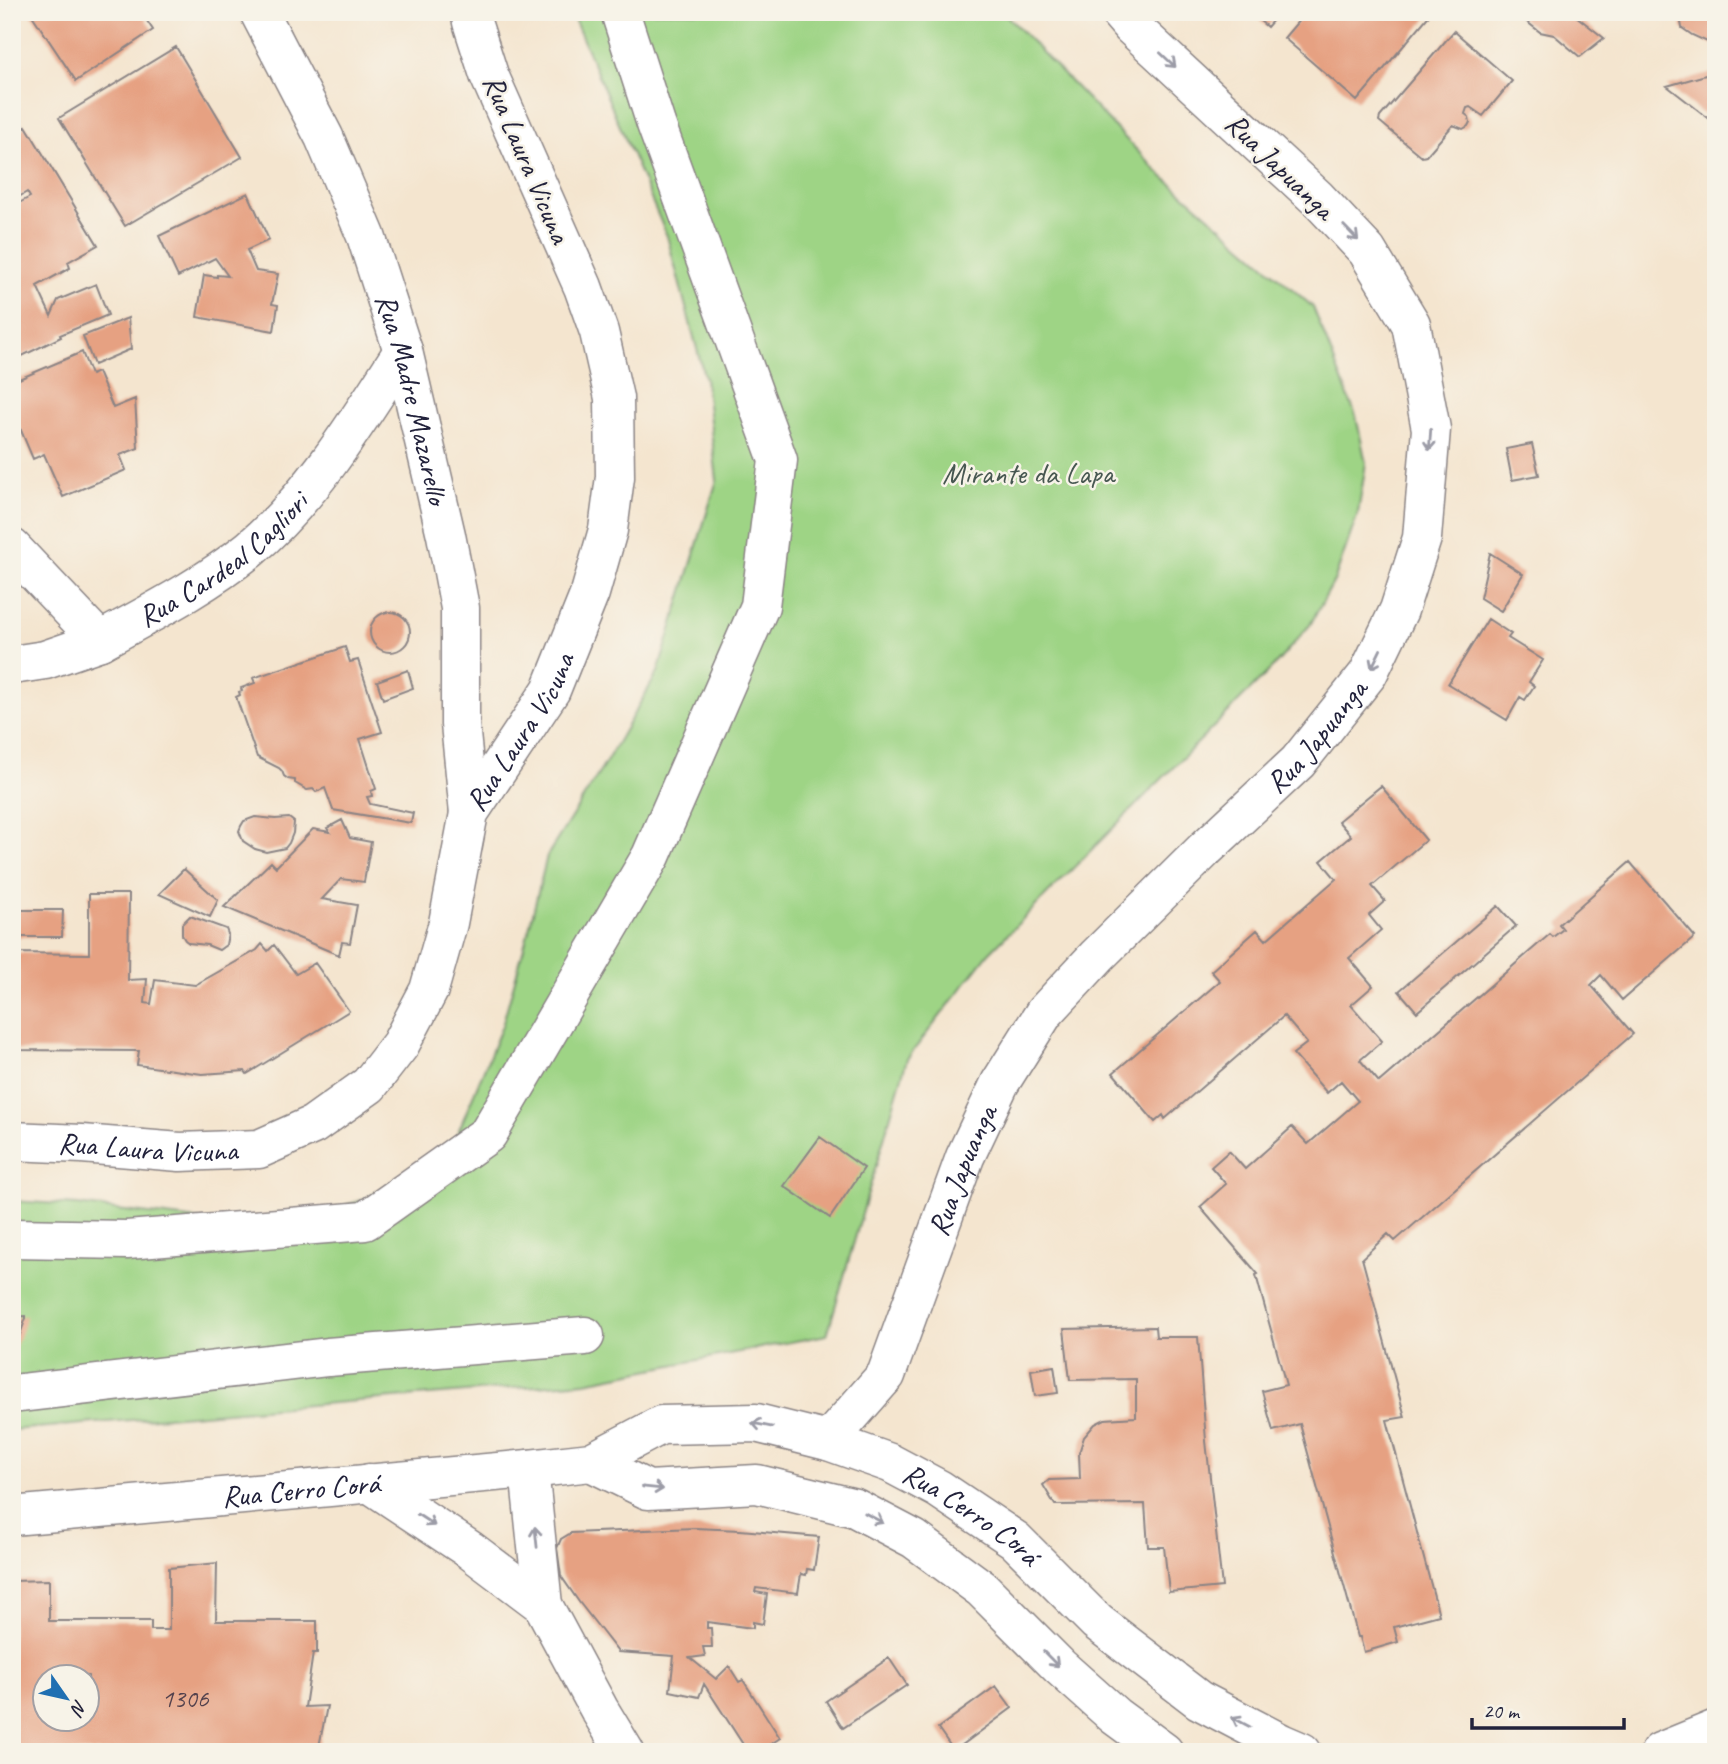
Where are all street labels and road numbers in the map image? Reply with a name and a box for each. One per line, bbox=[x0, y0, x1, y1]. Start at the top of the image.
street label: Rua Laura Vicuna bbox=[474, 69, 580, 251]
street label: Rua Japuanga bbox=[1217, 105, 1345, 229]
street label: Rua Madre Mazarello bbox=[367, 289, 458, 511]
street label: Rua Cardeal Cagliori bbox=[131, 482, 318, 636]
street label: Rua Laura Vicuna bbox=[457, 646, 584, 818]
street label: Rua Japuanga bbox=[1258, 669, 1377, 801]
street label: Rua Japuanga bbox=[919, 1097, 1007, 1241]
street label: Rua Laura Vicuna bbox=[57, 1124, 240, 1172]
street label: Rua Cerro Corá bbox=[896, 1454, 1051, 1576]
street label: Rua Cerro Corá bbox=[220, 1463, 384, 1516]

